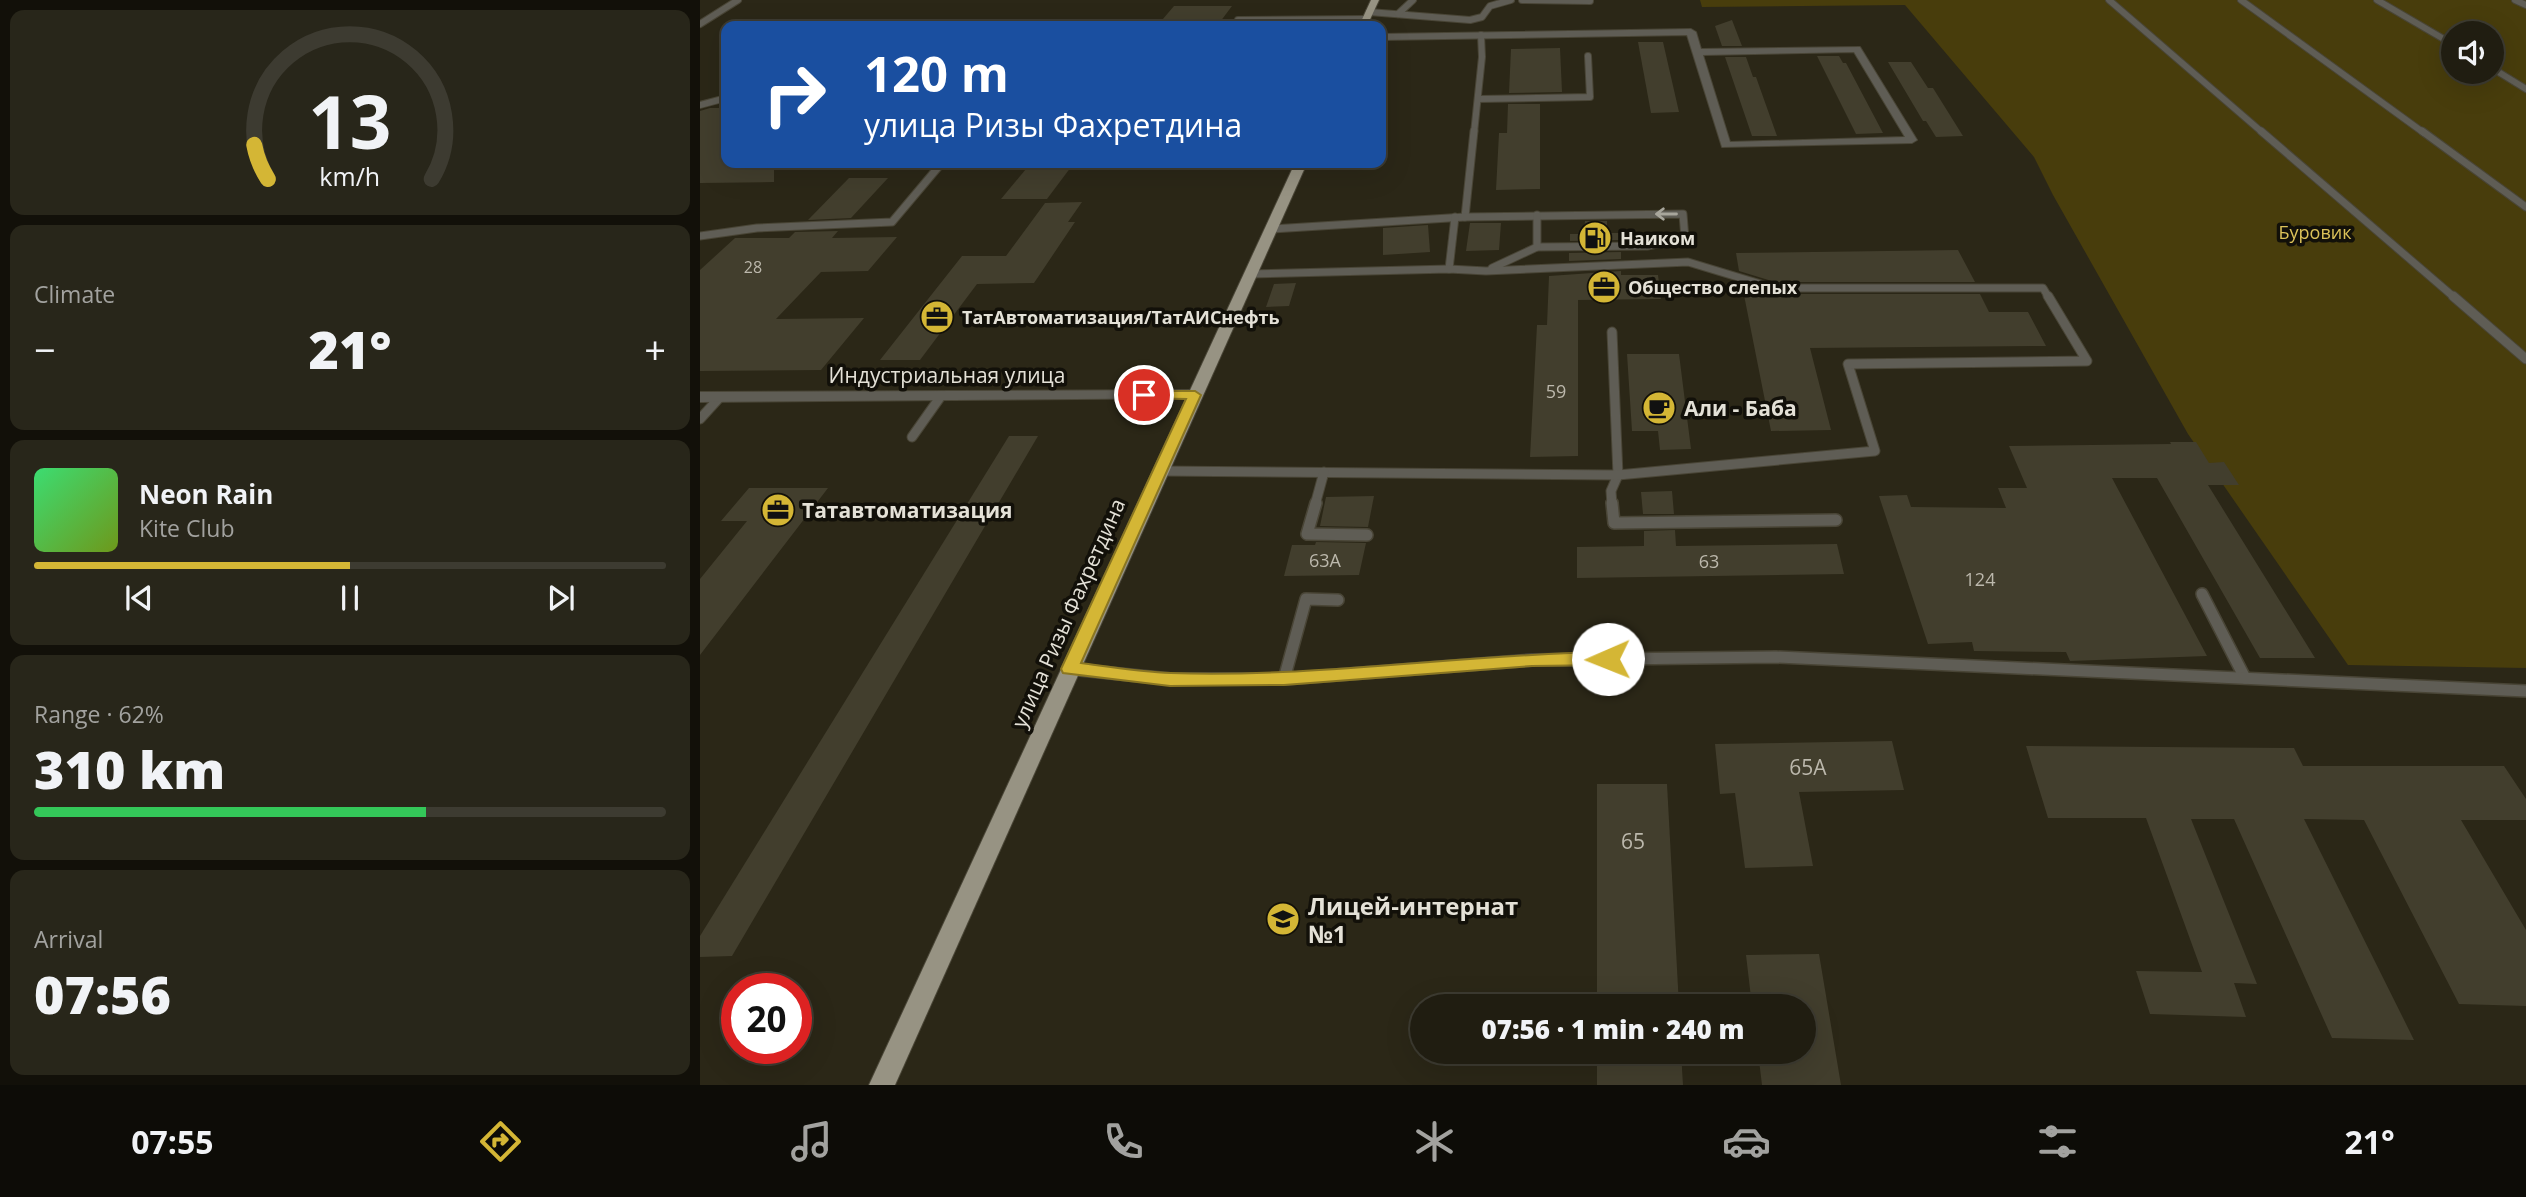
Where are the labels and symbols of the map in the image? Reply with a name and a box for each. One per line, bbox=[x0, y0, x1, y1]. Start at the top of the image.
one-way arrow bbox=[1655, 207, 1678, 221]
fuel station icon: Наиком bbox=[1576, 219, 1614, 257]
park label: Буровик bbox=[2279, 220, 2352, 244]
place label: Наиком bbox=[1620, 226, 1695, 250]
house number: 28 bbox=[744, 256, 762, 278]
office icon: Общество слепых bbox=[1585, 268, 1623, 306]
place label: Общество слепых bbox=[1628, 275, 1798, 299]
office icon: ТатАвтоматизация/ТатАИСнефть bbox=[918, 298, 956, 336]
place label: ТатАвтоматизация/ТатАИСнефть bbox=[962, 305, 1280, 329]
street label: Индустриальная улица bbox=[829, 361, 1065, 389]
pin bbox=[1114, 365, 1174, 425]
house number: 59 bbox=[1546, 379, 1566, 403]
cafe icon: Али - Баба bbox=[1640, 389, 1678, 427]
place label: Али - Баба bbox=[1684, 394, 1797, 422]
office icon: Татавтоматизация bbox=[759, 491, 797, 529]
street label: улица Ризы Фахретдина bbox=[1005, 494, 1131, 732]
place label: Татавтоматизация bbox=[802, 496, 1013, 524]
house number: 63А bbox=[1309, 548, 1342, 572]
house number: 63 bbox=[1699, 549, 1719, 573]
house number: 124 bbox=[1965, 567, 1995, 591]
position arrow bbox=[1571, 622, 1645, 696]
house number: 65А bbox=[1789, 753, 1827, 781]
house number: 65 bbox=[1621, 827, 1645, 855]
place label: Лицей-интернат №1 bbox=[1308, 889, 1518, 950]
school or university icon: Лицей-интернат №1 bbox=[1264, 900, 1302, 938]
speed limit sign: 20 bbox=[721, 973, 812, 1064]

